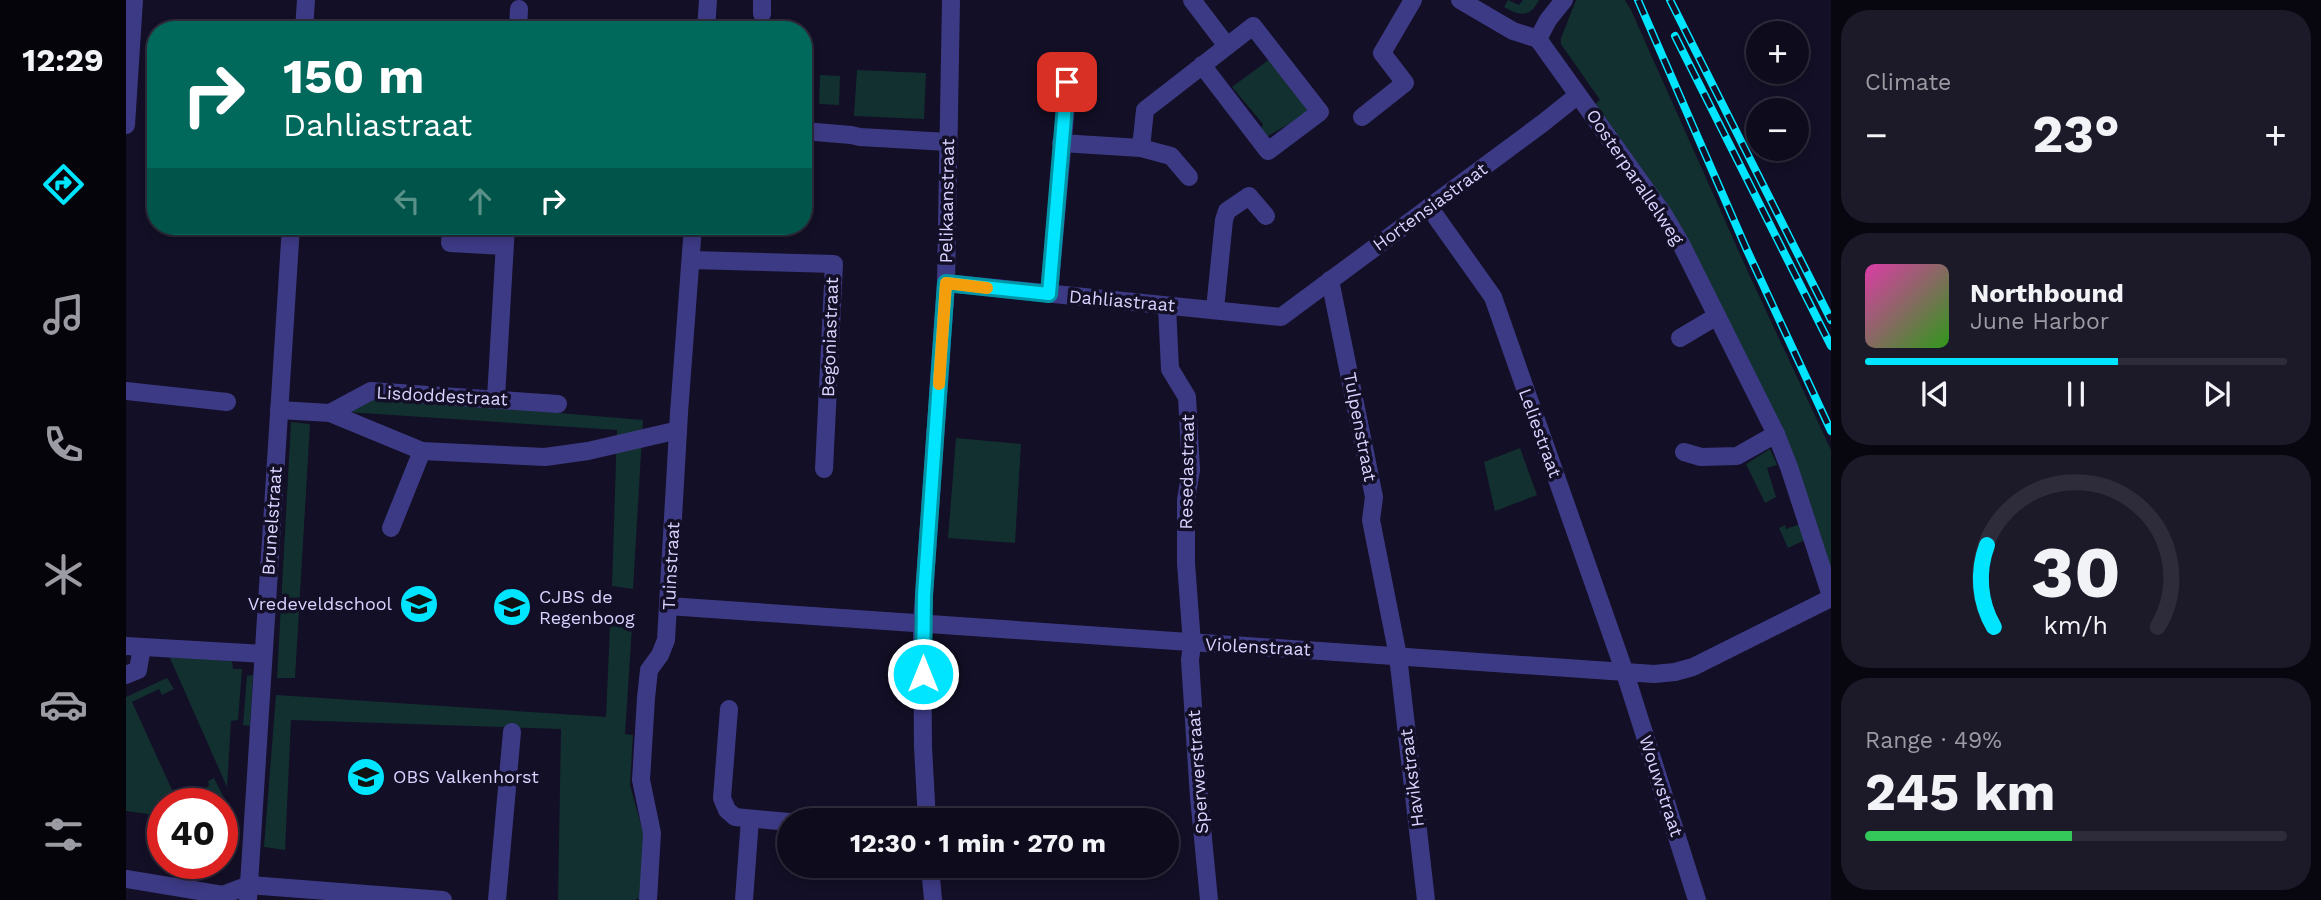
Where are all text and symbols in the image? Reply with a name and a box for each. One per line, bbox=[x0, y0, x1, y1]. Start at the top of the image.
map controls bbox=[1746, 21, 1809, 161]
button: + bbox=[1746, 21, 1809, 84]
text: 12:29 bbox=[22, 41, 104, 79]
text: 150 m bbox=[283, 47, 424, 105]
icon: right bbox=[168, 49, 259, 140]
pin bbox=[1037, 52, 1097, 112]
icon: arrive bbox=[1048, 63, 1086, 101]
text: Climate bbox=[1865, 69, 1951, 96]
button: − bbox=[1746, 98, 1809, 161]
text: 23° bbox=[2032, 104, 2120, 165]
street label: Oosterparallelweg bbox=[1582, 105, 1689, 249]
text: Dahliastraat bbox=[283, 106, 472, 144]
text: − bbox=[1865, 113, 1888, 157]
text: + bbox=[2264, 113, 2287, 157]
street label: Pelikaanstraat bbox=[935, 138, 958, 264]
street label: Hortensiastraat bbox=[1369, 158, 1491, 255]
icon: directions bbox=[39, 160, 88, 209]
icon: left bbox=[388, 182, 426, 220]
icon: ahead bbox=[461, 182, 499, 220]
icon: right bbox=[534, 182, 572, 220]
street label: Begoniastraat bbox=[817, 276, 842, 397]
text: Northbound bbox=[1970, 278, 2124, 308]
street label: Dahliastraat bbox=[1068, 285, 1176, 316]
icon: music bbox=[39, 290, 88, 339]
text: June Harbor bbox=[1970, 308, 2109, 335]
street label: Tulpenstraat bbox=[1340, 371, 1381, 484]
icon: previous bbox=[1916, 375, 1954, 413]
icon: pause bbox=[2057, 375, 2095, 413]
icon: next bbox=[2198, 375, 2236, 413]
street label: Lisdoddestraat bbox=[376, 382, 509, 409]
street label: Leliestraat bbox=[1515, 385, 1566, 481]
street label: Resedastraat bbox=[1175, 414, 1198, 530]
icon: phone bbox=[39, 420, 88, 469]
street label: Brunelstraat bbox=[257, 465, 286, 576]
street label: Tuinstraat bbox=[658, 521, 683, 611]
text: 30 bbox=[2031, 530, 2121, 616]
icon: climate bbox=[39, 550, 88, 599]
school or university icon: Vredeveldschool bbox=[398, 583, 440, 625]
school or university icon: CJBS de Regenboog bbox=[491, 586, 533, 628]
place label: CJBS de Regenboog bbox=[539, 586, 635, 628]
place label: Vredeveldschool bbox=[248, 593, 392, 614]
text: km/h bbox=[2044, 611, 2108, 640]
street label: Violenstraat bbox=[1205, 633, 1312, 660]
position arrow bbox=[886, 637, 960, 711]
icon: car bbox=[39, 680, 88, 729]
street label: Sperwerstraat bbox=[1183, 709, 1212, 835]
street label: Havikstraat bbox=[1395, 727, 1428, 828]
text: Range · 49% bbox=[1865, 727, 2002, 754]
street label: Wouwstraat bbox=[1635, 733, 1688, 840]
school or university icon: OBS Valkenhorst bbox=[345, 756, 387, 798]
text: 245 km bbox=[1865, 762, 2055, 823]
place label: OBS Valkenhorst bbox=[393, 766, 539, 787]
speed limit sign: 40 bbox=[147, 788, 238, 879]
icon: filters bbox=[39, 810, 88, 859]
text: 12:30 · 1 min · 270 m bbox=[850, 828, 1106, 858]

